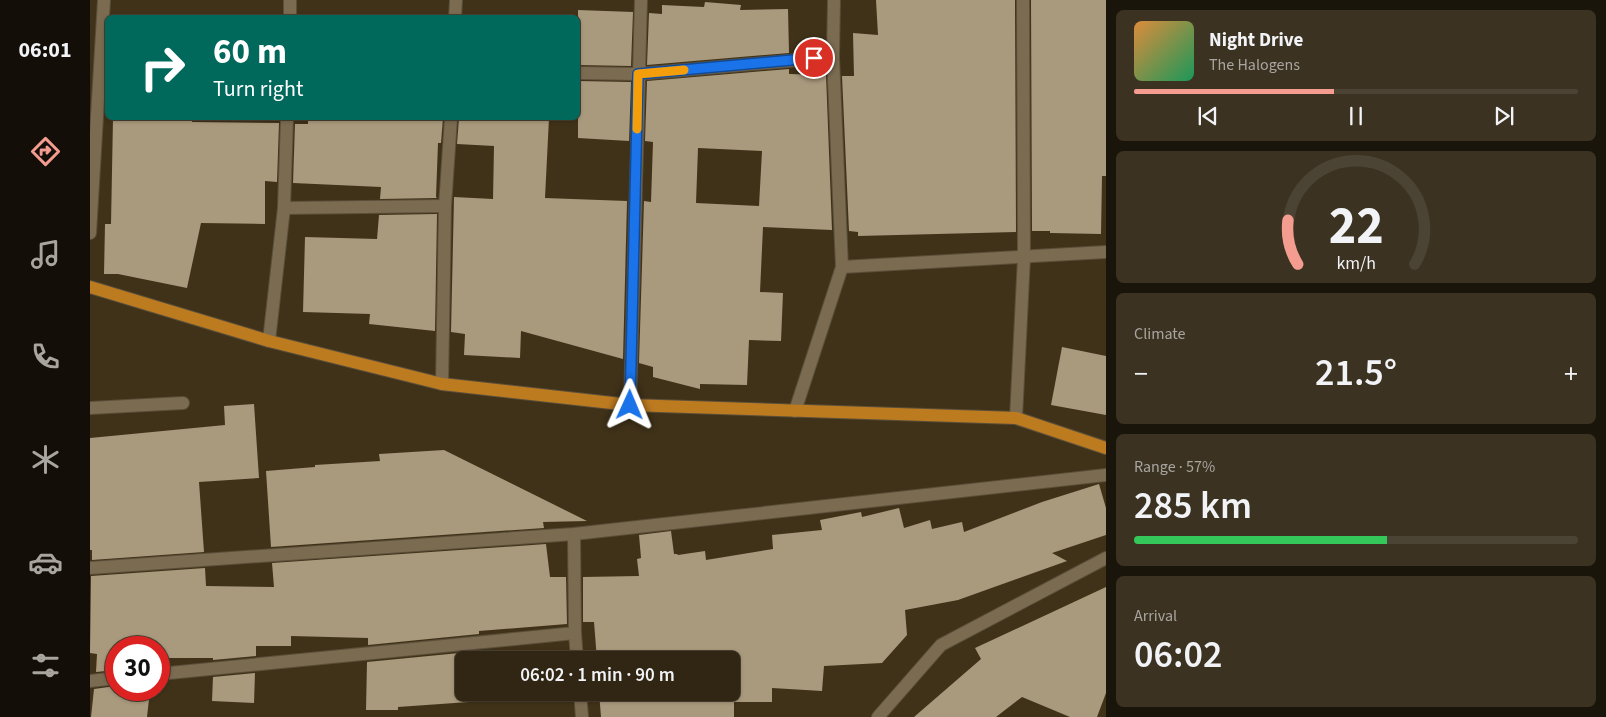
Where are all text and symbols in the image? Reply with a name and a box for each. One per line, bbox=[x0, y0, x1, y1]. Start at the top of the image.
text: 60 m bbox=[213, 27, 287, 77]
text: Night Drive bbox=[1209, 27, 1303, 54]
text: 06:01 bbox=[18, 34, 72, 66]
icon: right bbox=[130, 35, 195, 100]
pin bbox=[793, 37, 835, 79]
icon: arrive bbox=[800, 44, 828, 72]
text: The Halogens bbox=[1209, 54, 1300, 76]
text: Turn right bbox=[213, 73, 303, 105]
icon: previous bbox=[1194, 102, 1222, 130]
icon: pause bbox=[1342, 102, 1370, 130]
icon: next bbox=[1490, 102, 1518, 130]
icon: directions bbox=[28, 134, 63, 169]
text: 22 bbox=[1329, 190, 1383, 264]
icon: music bbox=[28, 237, 63, 272]
text: km/h bbox=[1336, 251, 1376, 276]
text: Climate bbox=[1134, 323, 1185, 345]
icon: phone bbox=[28, 339, 63, 374]
text: 21.5° bbox=[1315, 346, 1397, 400]
text: − bbox=[1134, 354, 1148, 394]
text: + bbox=[1564, 354, 1578, 394]
position arrow bbox=[603, 378, 655, 430]
icon: climate bbox=[28, 442, 63, 477]
text: Range · 57% bbox=[1134, 456, 1215, 478]
text: 285 km bbox=[1134, 479, 1252, 533]
icon: car bbox=[28, 545, 63, 580]
text: Arrival bbox=[1134, 605, 1177, 627]
text: 06:02 bbox=[1134, 628, 1222, 682]
speed limit sign: 30 bbox=[105, 636, 170, 701]
icon: filters bbox=[28, 648, 63, 683]
text: 06:02 · 1 min · 90 m bbox=[520, 662, 675, 689]

